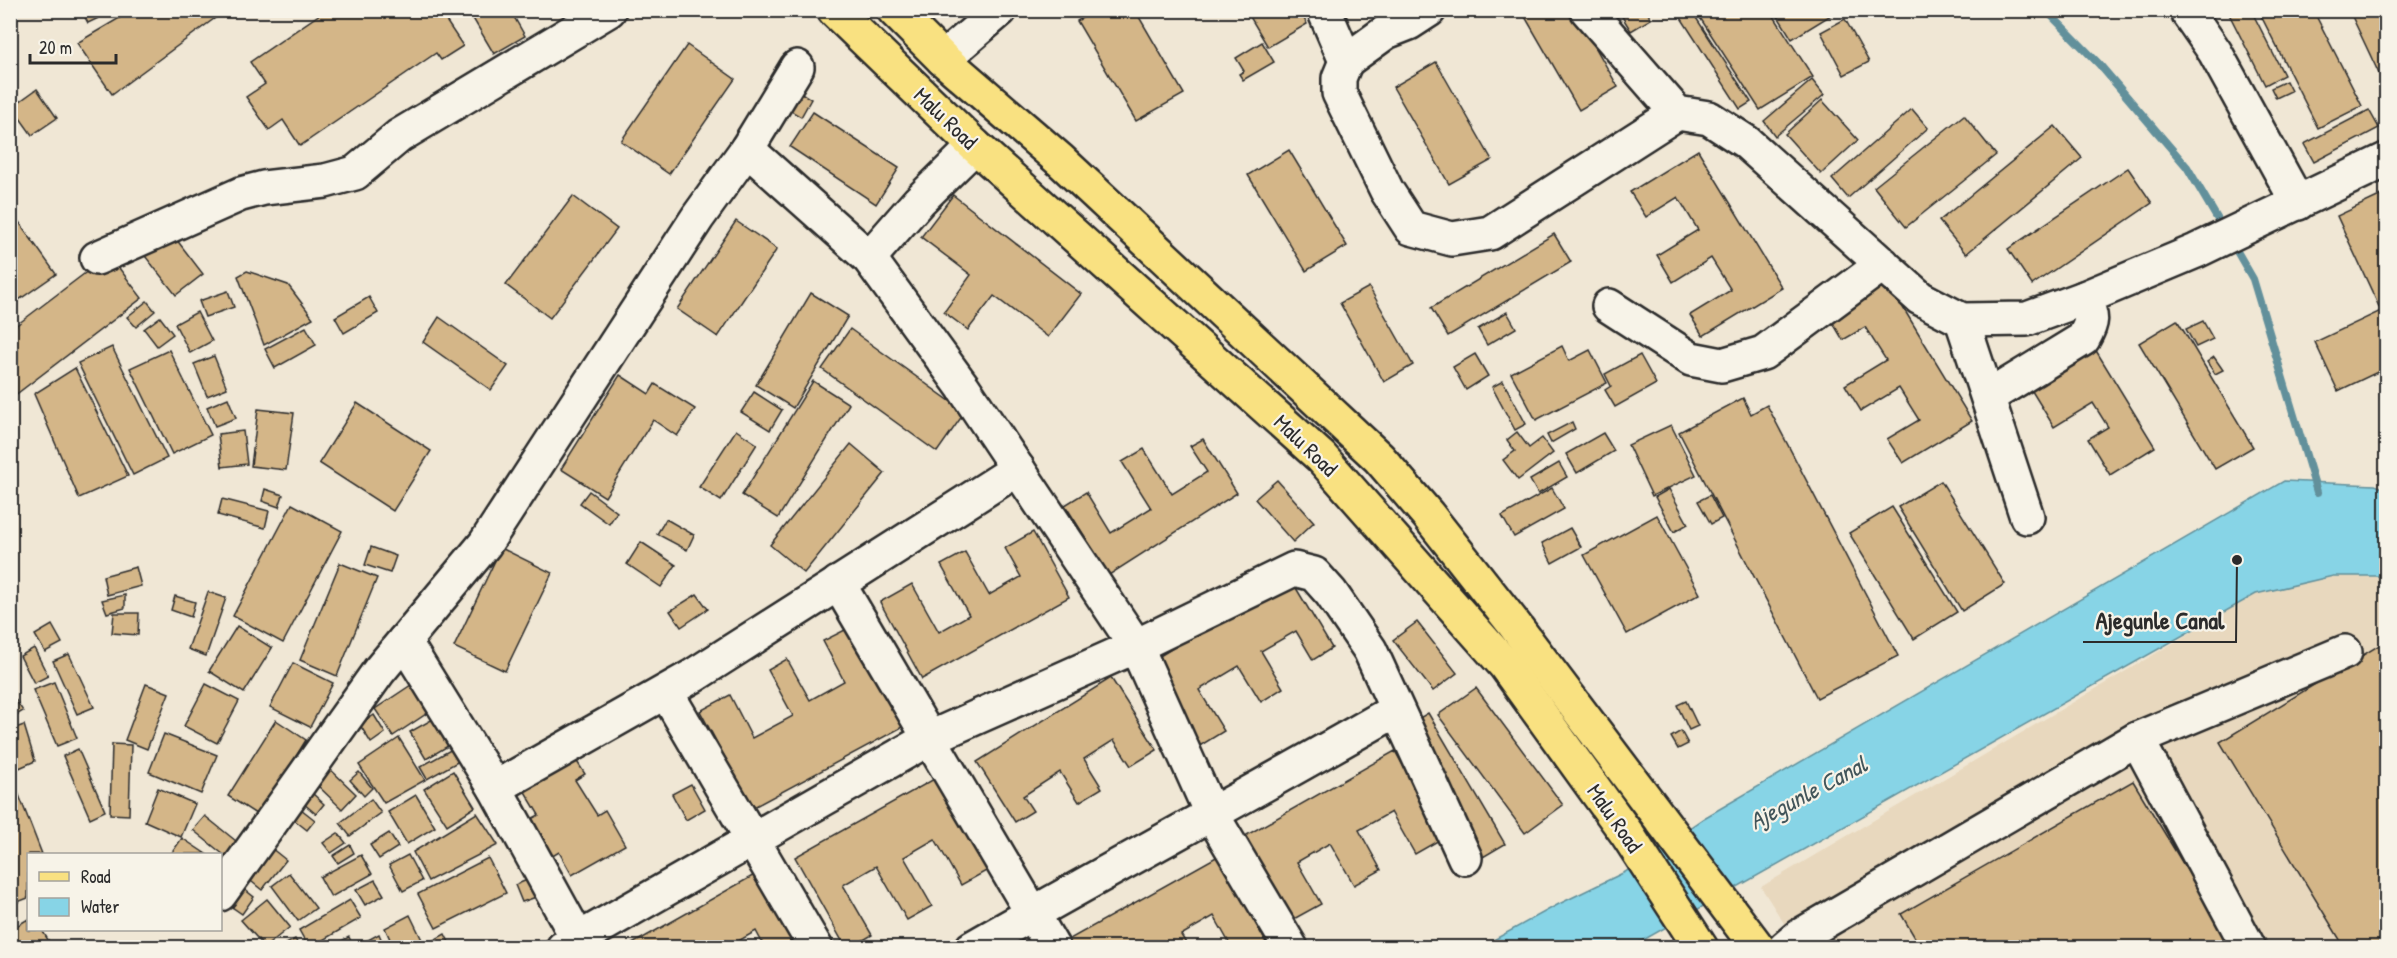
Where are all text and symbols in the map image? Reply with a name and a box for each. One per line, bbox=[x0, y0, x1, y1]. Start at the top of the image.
scale bar bbox=[30, 27, 116, 65]
text: 20 m bbox=[39, 35, 72, 60]
street label: Malu Road bbox=[908, 80, 985, 156]
street label: Malu Road bbox=[1268, 407, 1345, 483]
callout: Ajegunle Canal bbox=[2083, 600, 2236, 642]
text: Ajegunle Canal bbox=[2096, 604, 2225, 637]
water label: Ajegunle Canal bbox=[1743, 747, 1874, 837]
street label: Malu Road bbox=[1580, 778, 1650, 859]
legend bbox=[27, 853, 222, 931]
text: Road bbox=[81, 864, 111, 889]
text: Water bbox=[81, 894, 119, 919]

